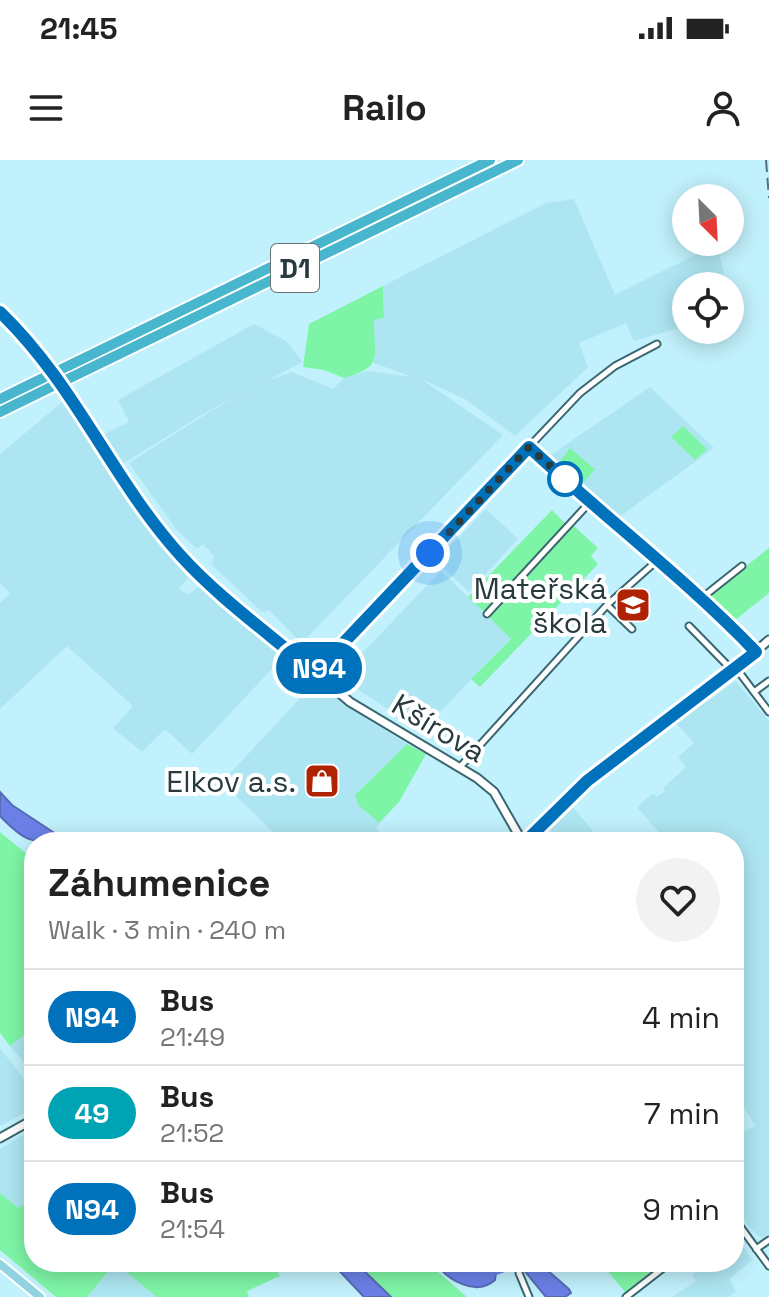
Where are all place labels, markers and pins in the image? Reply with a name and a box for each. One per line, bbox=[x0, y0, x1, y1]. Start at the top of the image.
unlabelled marker bbox=[548, 462, 582, 496]
place label: Mateřská škola bbox=[474, 569, 607, 642]
school or university icon: Mateřská škola bbox=[614, 586, 652, 624]
place label: Elkov a.s. bbox=[166, 762, 296, 801]
shop icon: Elkov a.s. bbox=[303, 762, 341, 800]

